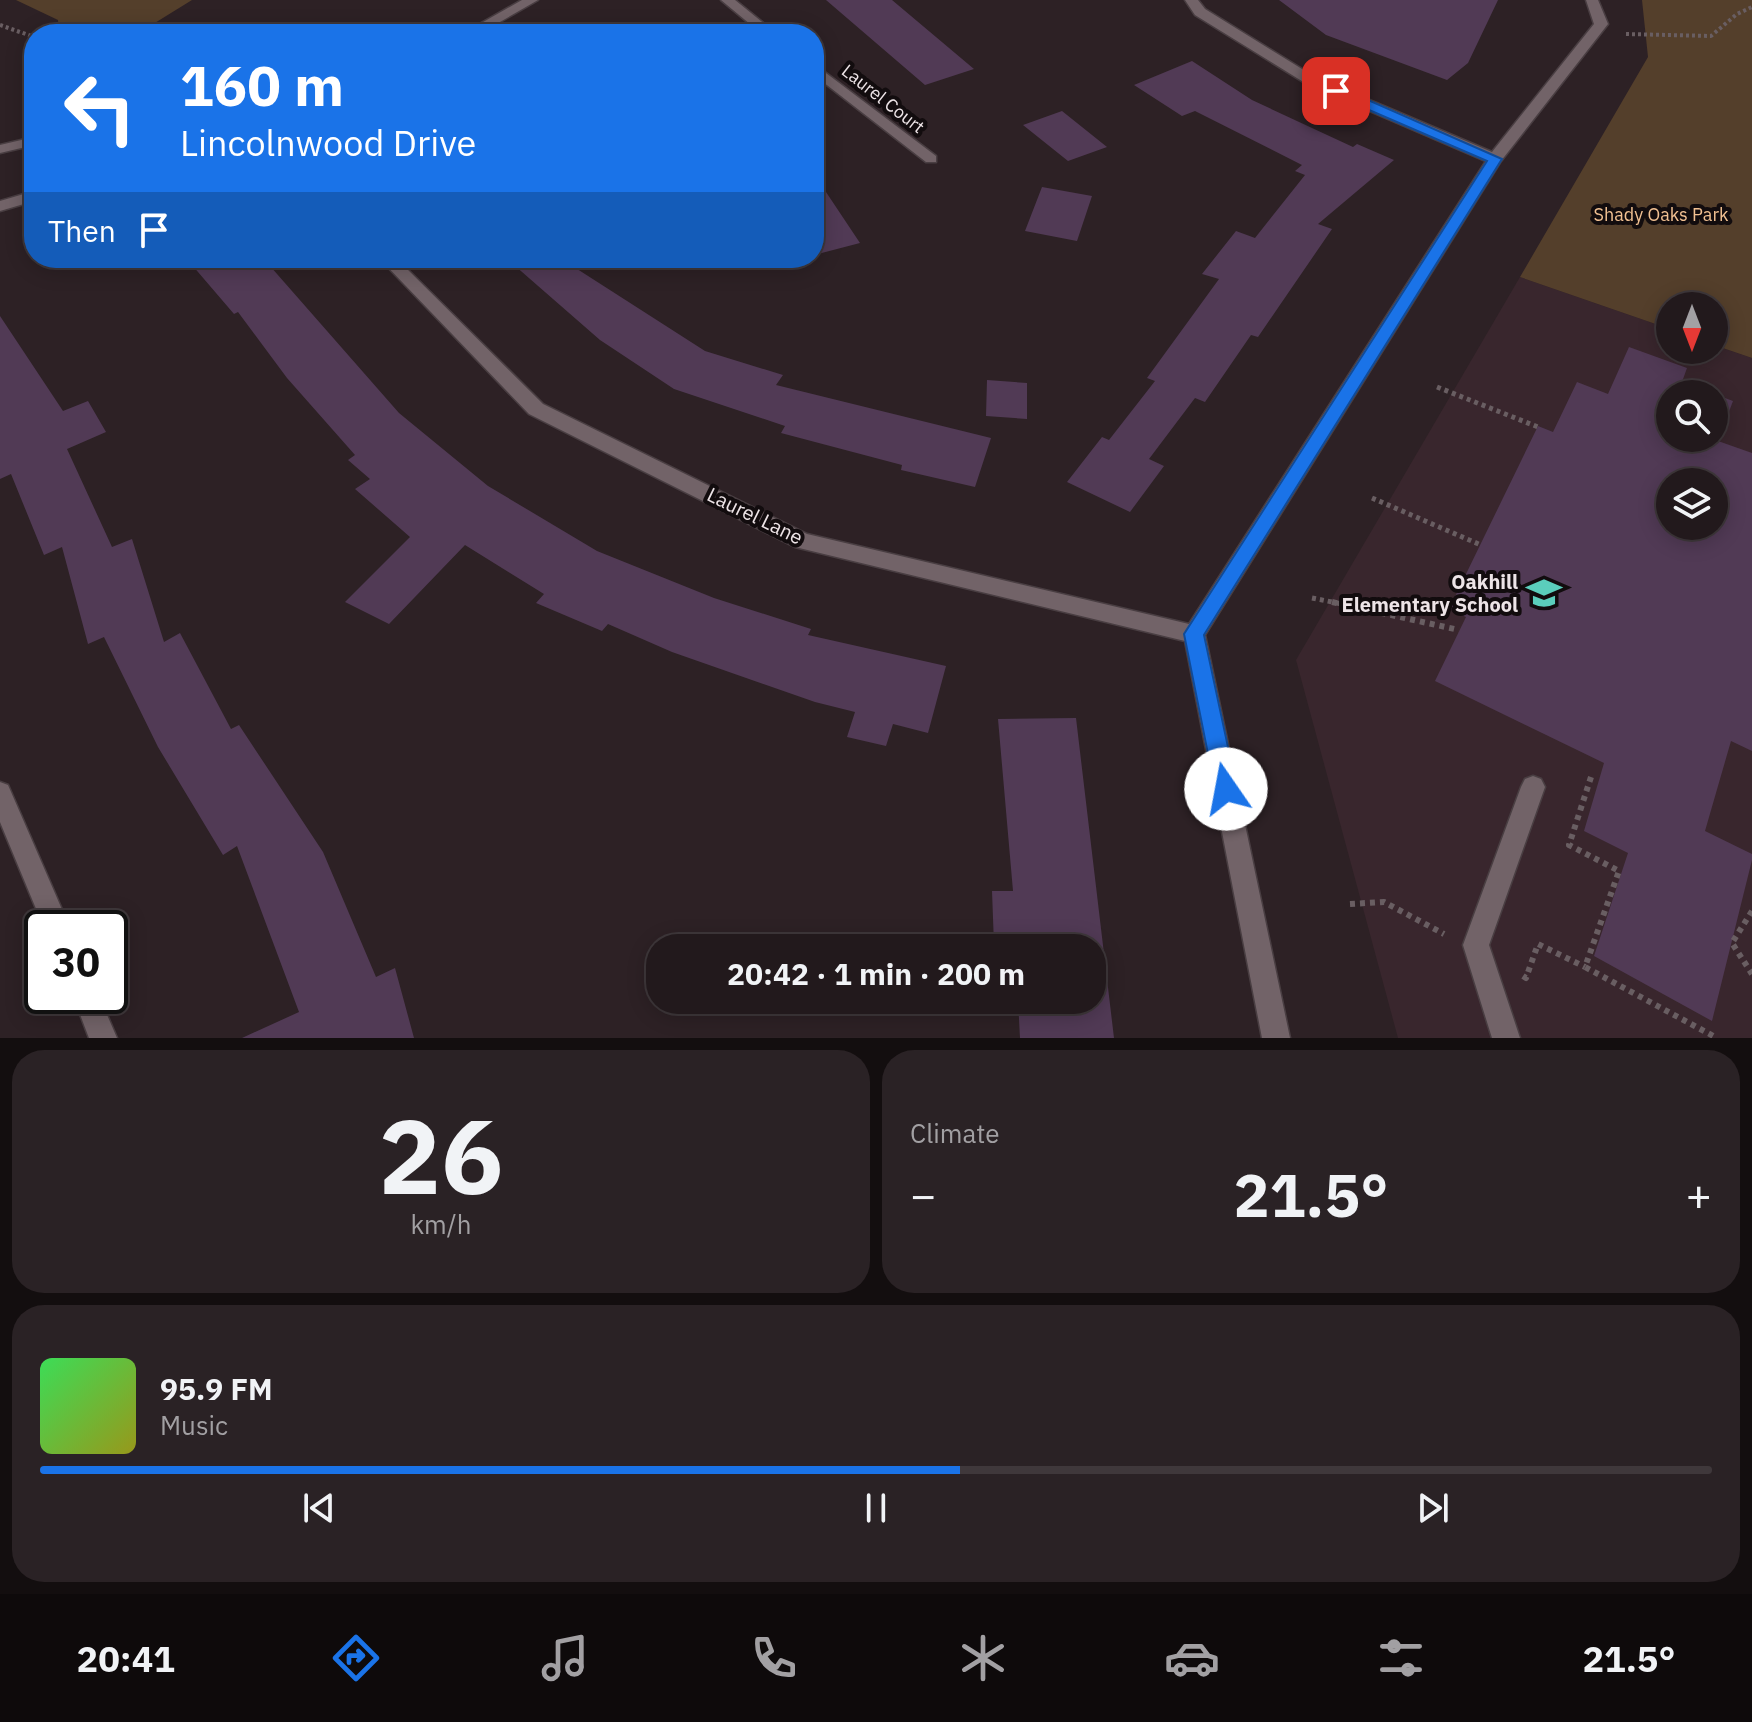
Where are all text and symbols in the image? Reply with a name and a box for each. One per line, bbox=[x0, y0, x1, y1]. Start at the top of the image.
text: 160 m bbox=[180, 49, 344, 121]
icon: left bbox=[48, 56, 152, 160]
pin bbox=[1302, 57, 1370, 125]
street label: Laurel Court bbox=[837, 59, 929, 138]
icon: arrive bbox=[1314, 69, 1358, 113]
text: Lincolnwood Drive bbox=[180, 119, 476, 166]
park label: Shady Oaks Park bbox=[1593, 203, 1729, 226]
icon: arrive bbox=[132, 208, 176, 252]
text: Then bbox=[48, 211, 116, 250]
north arrow bbox=[1656, 292, 1728, 364]
map controls bbox=[1656, 292, 1728, 540]
button: search bbox=[1656, 380, 1728, 452]
button: layers bbox=[1656, 468, 1728, 540]
street label: Laurel Lane bbox=[703, 481, 808, 550]
place label: Oakhill Elementary School bbox=[1342, 568, 1518, 618]
school or university icon: Oakhill Elementary School bbox=[1525, 574, 1563, 612]
position arrow bbox=[1184, 747, 1268, 831]
speed limit sign: 30 bbox=[24, 910, 128, 1014]
text: 20:42 · 1 min · 200 m bbox=[727, 954, 1025, 993]
text: 26 bbox=[379, 1087, 503, 1223]
text: Climate bbox=[910, 1116, 1000, 1150]
text: 21.5° bbox=[1234, 1155, 1388, 1234]
text: − bbox=[910, 1166, 936, 1223]
text: + bbox=[1686, 1166, 1712, 1223]
text: km/h bbox=[410, 1207, 472, 1241]
text: 95.9 FM bbox=[160, 1369, 273, 1408]
text: Music bbox=[160, 1408, 228, 1442]
icon: previous bbox=[297, 1486, 341, 1530]
icon: pause bbox=[854, 1486, 898, 1530]
icon: next bbox=[1411, 1486, 1455, 1530]
icon: directions bbox=[328, 1630, 384, 1686]
icon: music bbox=[537, 1630, 593, 1686]
icon: phone bbox=[746, 1630, 802, 1686]
icon: climate bbox=[955, 1630, 1011, 1686]
icon: car bbox=[1164, 1630, 1220, 1686]
icon: filters bbox=[1373, 1630, 1429, 1686]
text: 20:41 bbox=[77, 1635, 175, 1682]
text: 21.5° bbox=[1582, 1635, 1675, 1682]

